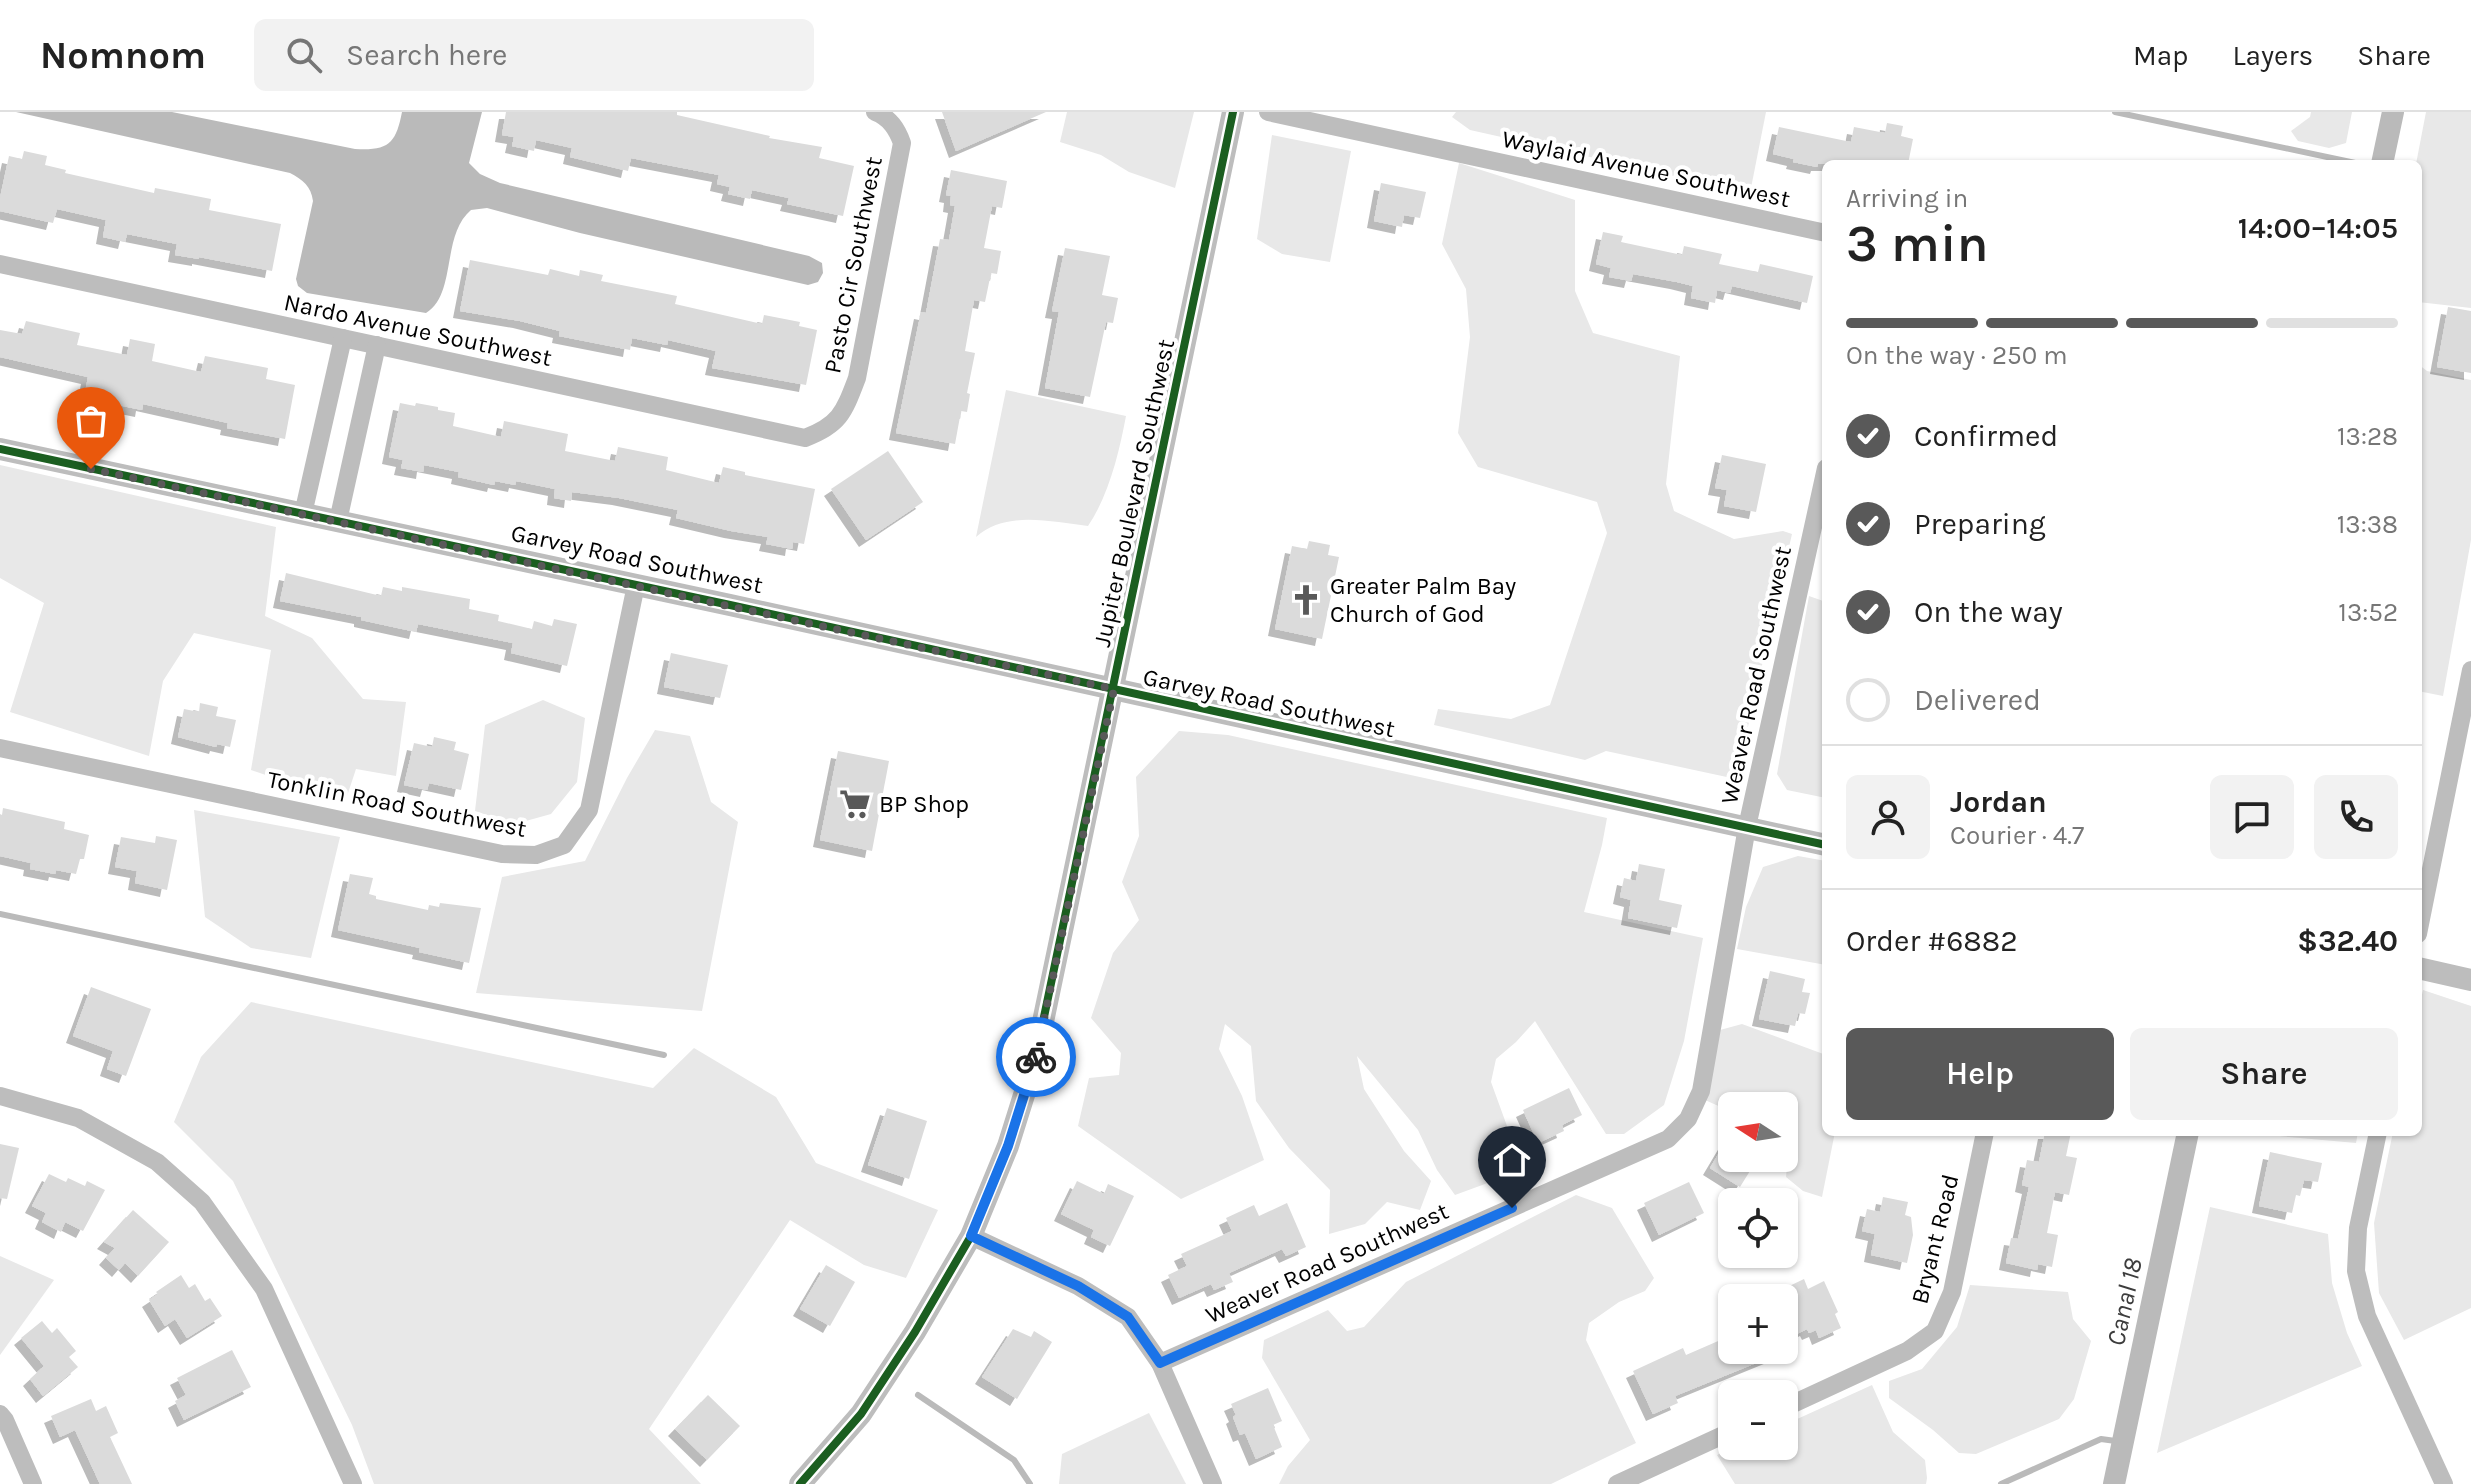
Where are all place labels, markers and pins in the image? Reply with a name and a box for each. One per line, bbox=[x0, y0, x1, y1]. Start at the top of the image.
pin bbox=[57, 387, 125, 469]
place label: Greater Palm Bay Church of God bbox=[1330, 572, 1516, 628]
church icon: Greater Palm Bay Church of God bbox=[1289, 583, 1323, 617]
supermarket icon: BP Shop bbox=[838, 787, 872, 821]
place label: BP Shop bbox=[879, 790, 969, 818]
pin bbox=[1478, 1126, 1546, 1208]

